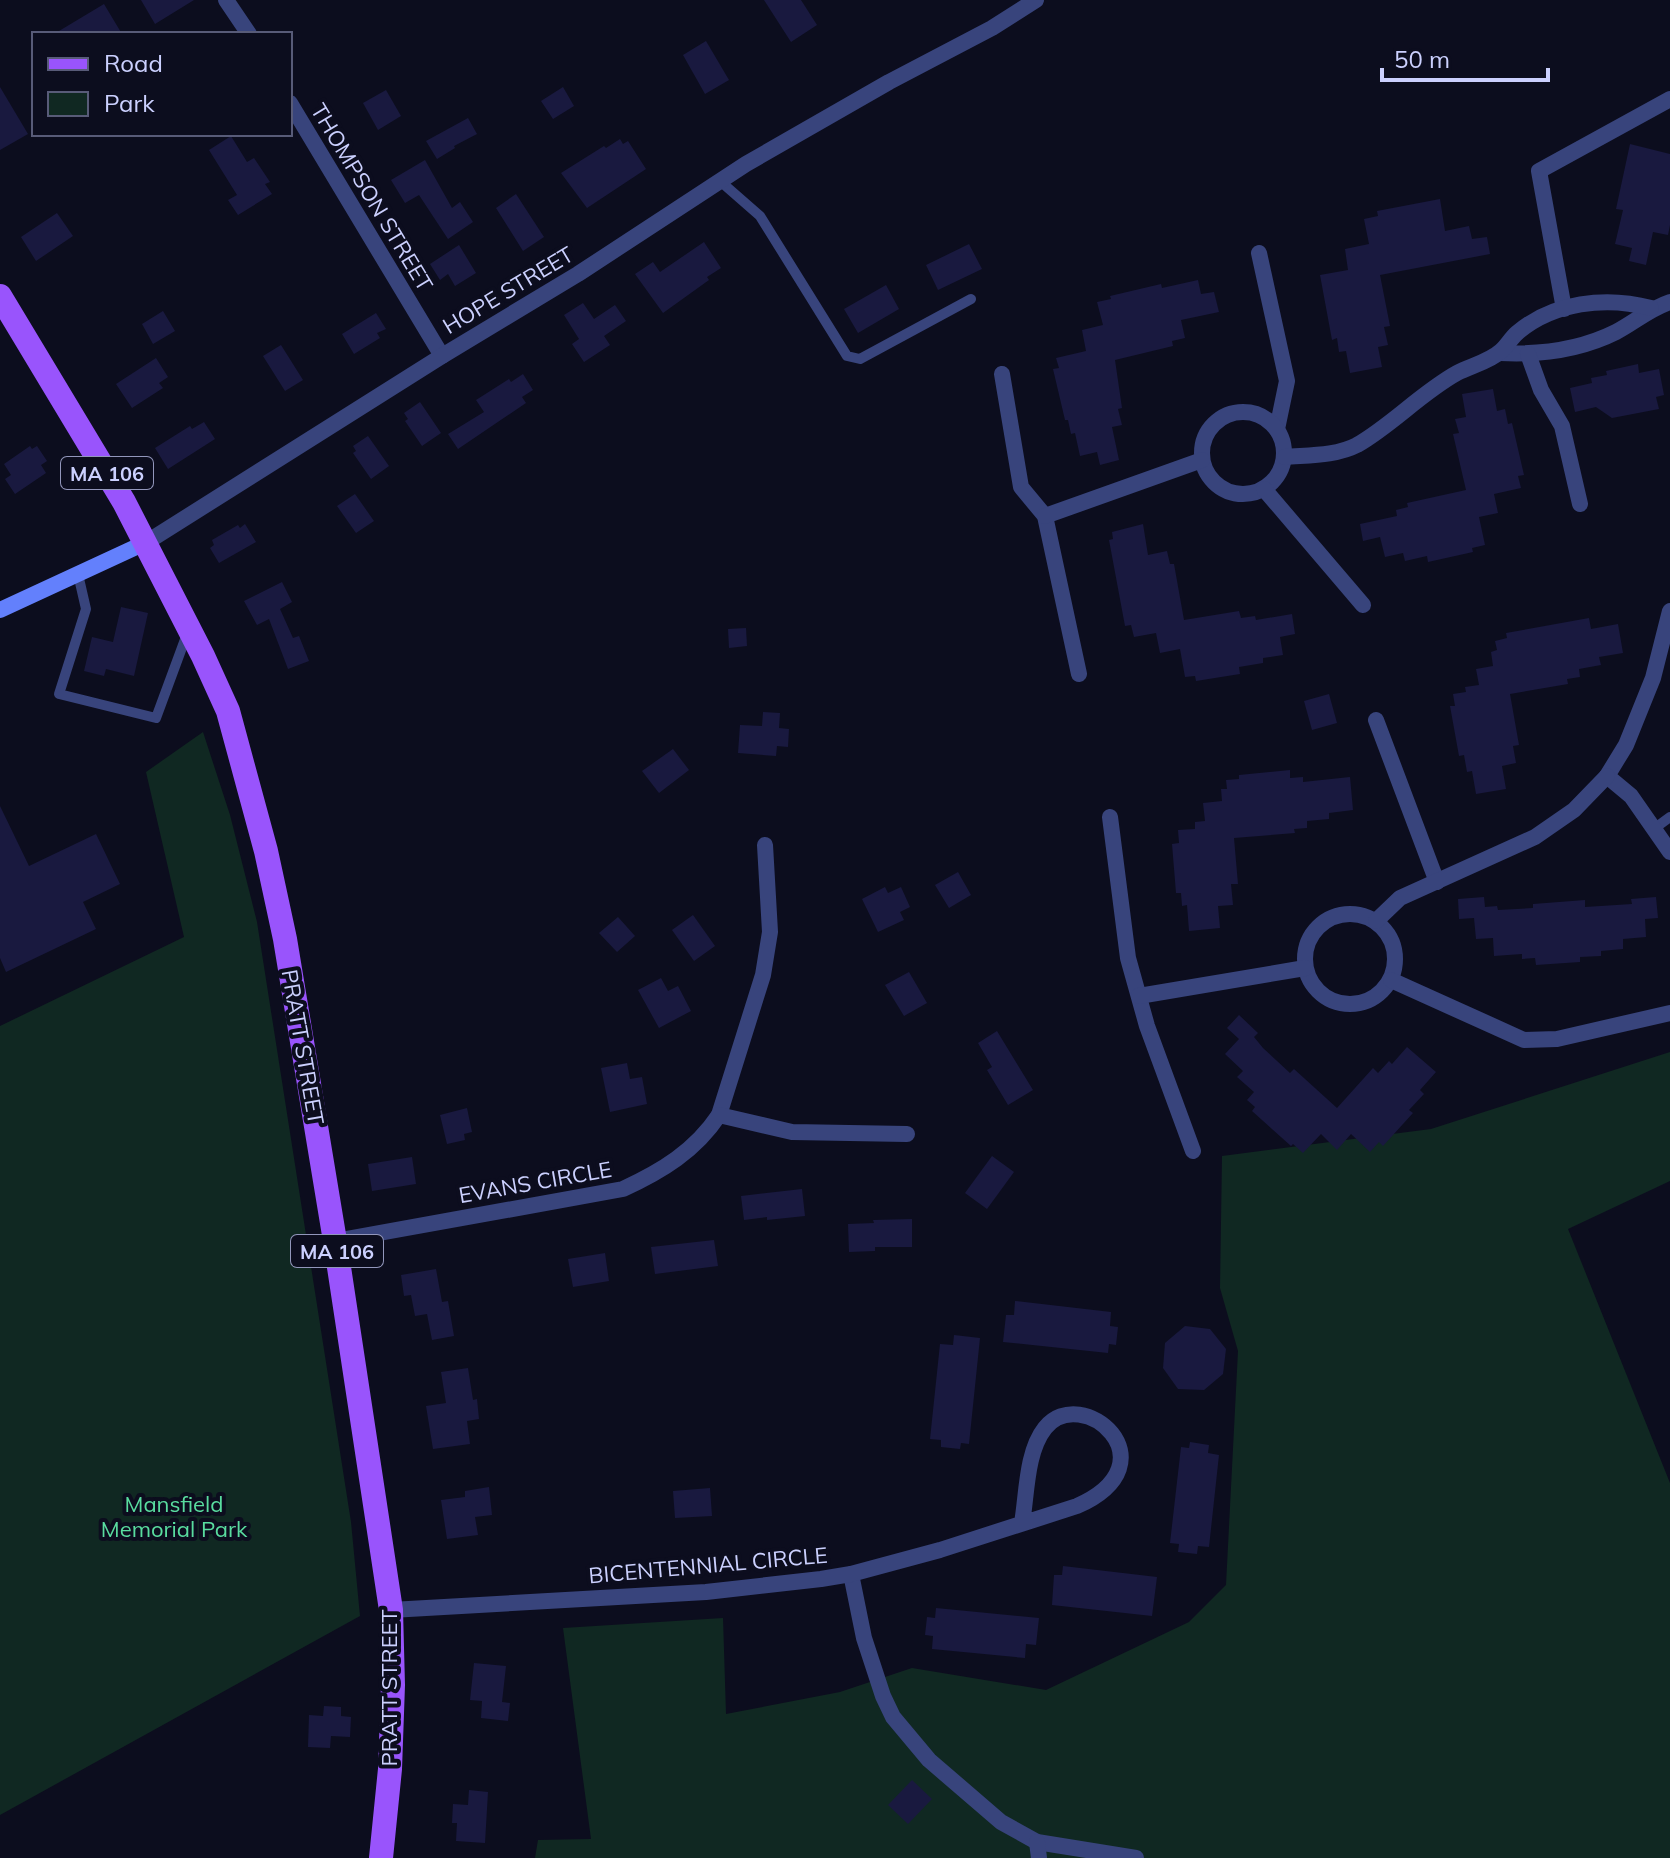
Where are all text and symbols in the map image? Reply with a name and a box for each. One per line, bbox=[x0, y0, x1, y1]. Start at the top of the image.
legend bbox=[32, 32, 292, 136]
scale bar bbox=[1382, 32, 1548, 82]
text: 50 m bbox=[1394, 44, 1450, 74]
text: Road bbox=[104, 48, 163, 78]
text: Park bbox=[104, 88, 155, 118]
street label: THOMPSON STREET bbox=[305, 98, 439, 296]
street label: HOPE STREET bbox=[438, 240, 578, 340]
road number: MA 106 bbox=[61, 457, 153, 489]
street label: PRATT STREET bbox=[276, 967, 330, 1127]
street label: EVANS CIRCLE bbox=[456, 1155, 614, 1209]
road number: MA 106 bbox=[291, 1235, 383, 1267]
park label: Mansfield Memorial Park bbox=[101, 1490, 248, 1543]
street label: BICENTENNIAL CIRCLE bbox=[587, 1541, 829, 1589]
street label: PRATT STREET bbox=[375, 1609, 403, 1767]

